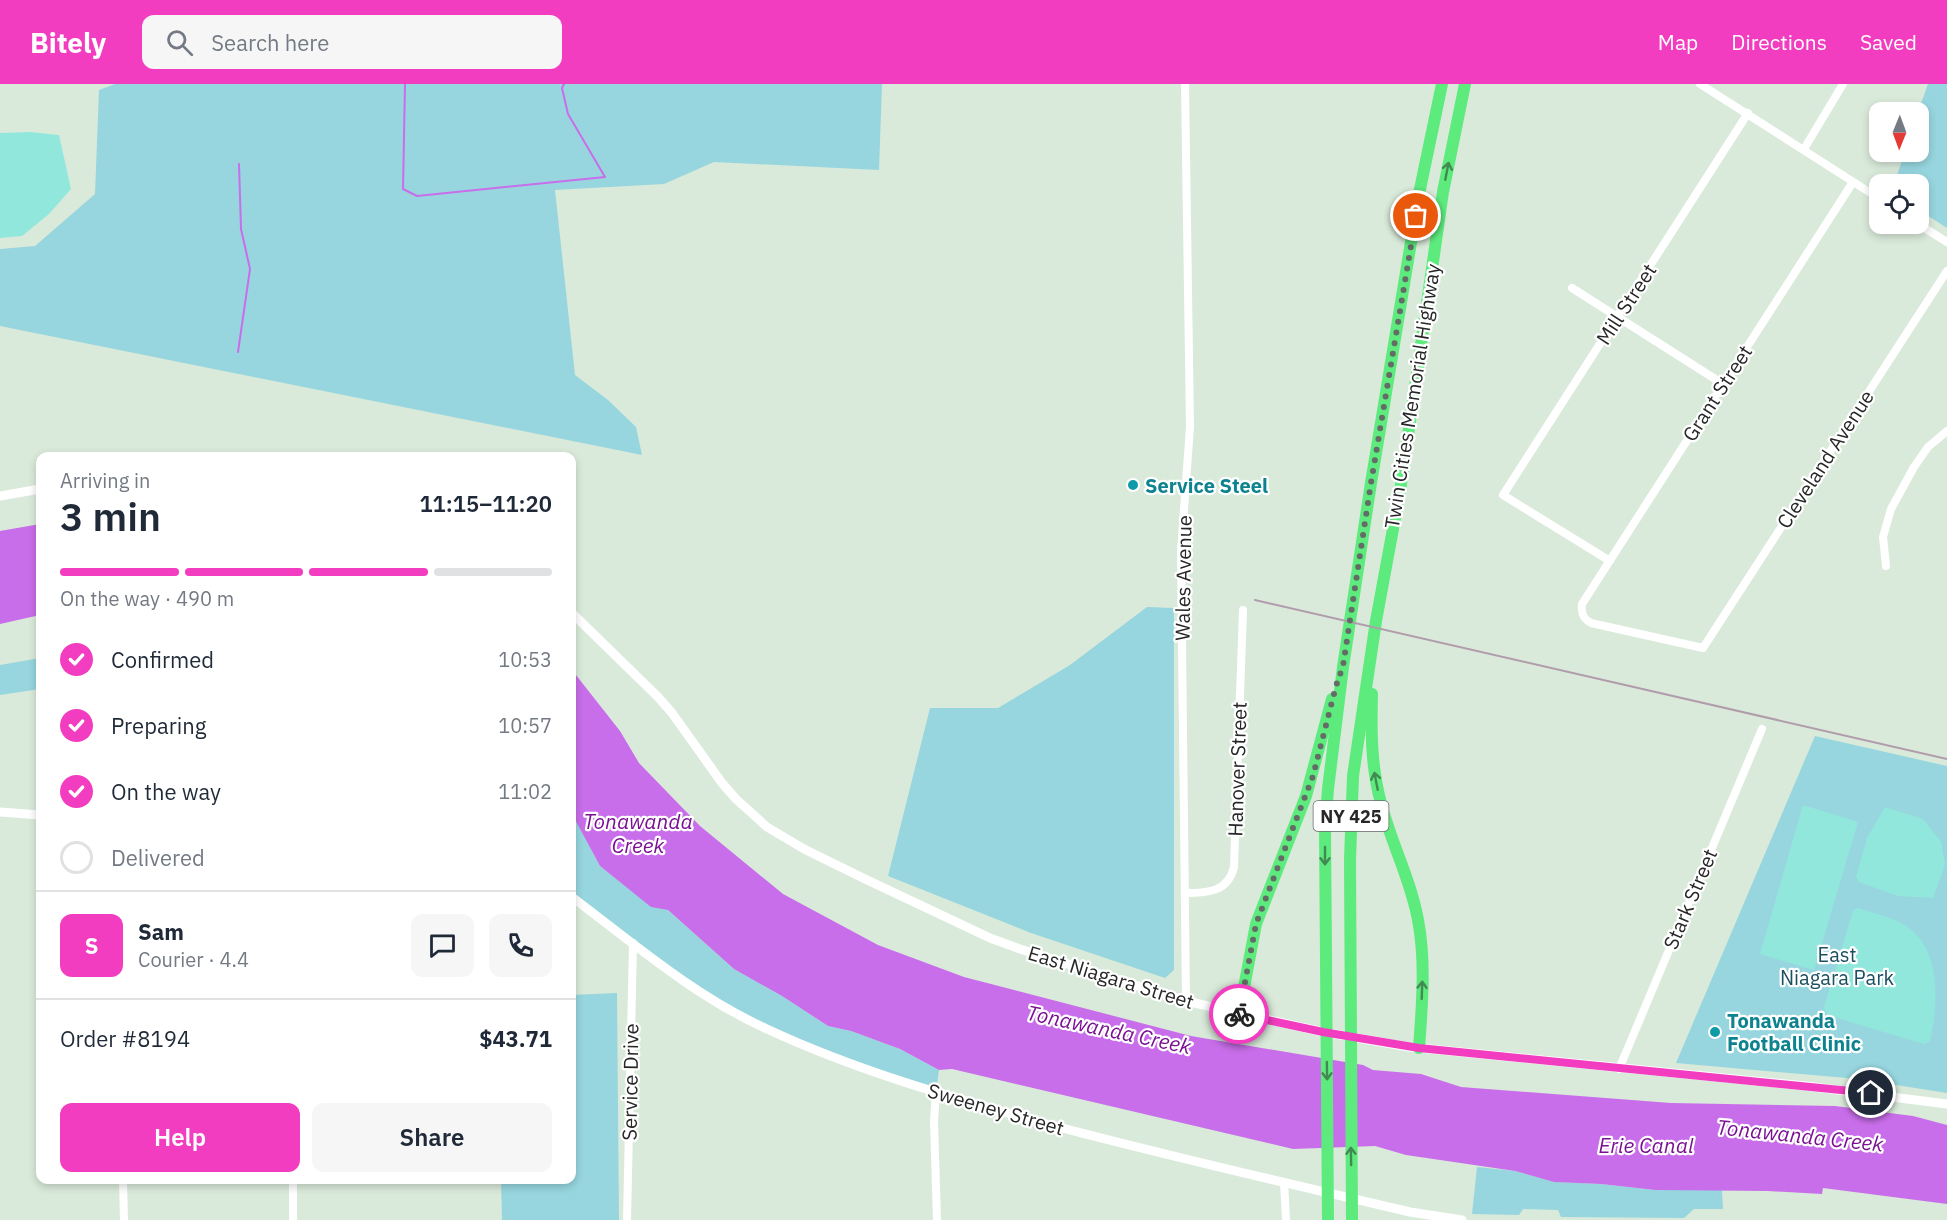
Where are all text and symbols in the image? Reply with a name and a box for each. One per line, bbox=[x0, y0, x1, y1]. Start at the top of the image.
search box bbox=[142, 15, 562, 69]
text: Bitely bbox=[30, 24, 106, 61]
icon: search bbox=[163, 26, 196, 59]
text: Search here bbox=[211, 28, 329, 57]
text: Map bbox=[1658, 28, 1698, 56]
text: Directions bbox=[1731, 28, 1827, 56]
text: Saved bbox=[1860, 28, 1917, 56]
north arrow bbox=[1869, 102, 1929, 162]
map controls bbox=[1869, 102, 1929, 234]
one-way arrow bbox=[1442, 161, 1453, 181]
button: locate bbox=[1869, 174, 1929, 234]
pin bbox=[1390, 190, 1441, 241]
icon: bag bbox=[1399, 199, 1432, 232]
street label: Mill Street bbox=[1590, 258, 1662, 350]
street label: Twin Cities Memorial Highway bbox=[1378, 262, 1446, 530]
street label: Grant Street bbox=[1676, 340, 1758, 446]
street label: Cleveland Avenue bbox=[1770, 385, 1880, 533]
text: Arriving in bbox=[60, 467, 150, 494]
place label: Service Steel bbox=[1145, 472, 1268, 499]
marker: Service Steel bbox=[1126, 478, 1140, 492]
text: 11:15–11:20 bbox=[419, 489, 552, 518]
text: 3 min bbox=[60, 491, 161, 542]
street label: Wales Avenue bbox=[1168, 515, 1198, 641]
text: On the way · 490 m bbox=[60, 585, 234, 612]
icon: check bbox=[60, 643, 93, 676]
text: Confirmed bbox=[111, 645, 214, 674]
text: 10:53 bbox=[498, 646, 552, 673]
street label: Hanover Street bbox=[1221, 701, 1253, 837]
icon: check bbox=[60, 709, 93, 742]
text: Preparing bbox=[111, 711, 206, 740]
text: 10:57 bbox=[498, 712, 552, 739]
one-way arrow bbox=[1370, 771, 1381, 791]
icon: check bbox=[60, 775, 93, 808]
text: On the way bbox=[111, 777, 221, 806]
text: 11:02 bbox=[498, 778, 552, 805]
road number: NY 425 bbox=[1314, 801, 1388, 831]
water label: Tonawanda Creek bbox=[583, 807, 693, 859]
text: Delivered bbox=[111, 843, 205, 872]
street label: Stark Street bbox=[1657, 845, 1723, 953]
one-way arrow bbox=[1319, 846, 1331, 866]
button: chat bbox=[411, 914, 474, 977]
button: phone bbox=[489, 914, 552, 977]
text: Sam bbox=[138, 917, 184, 946]
text: S bbox=[85, 931, 98, 960]
street label: East Niagara Street bbox=[1025, 939, 1197, 1015]
park label: East Niagara Park bbox=[1780, 941, 1895, 991]
text: Courier · 4.4 bbox=[138, 946, 249, 973]
one-way arrow bbox=[1417, 980, 1428, 1000]
courier bbox=[1209, 984, 1269, 1044]
water label: Tonawanda Creek bbox=[1024, 998, 1195, 1060]
icon: bike bbox=[1223, 998, 1256, 1031]
place label: Tonawanda Football Clinic bbox=[1727, 1007, 1861, 1057]
street label: Service Drive bbox=[615, 1023, 645, 1141]
text: Order #8194 bbox=[60, 1024, 190, 1053]
text: $43.71 bbox=[479, 1024, 552, 1053]
marker: Tonawanda Football Clinic bbox=[1708, 1025, 1722, 1039]
one-way arrow bbox=[1321, 1061, 1333, 1081]
pin bbox=[1845, 1067, 1896, 1118]
icon: home bbox=[1854, 1076, 1887, 1109]
street label: Sweeney Street bbox=[925, 1077, 1067, 1141]
button: Help bbox=[60, 1103, 300, 1172]
button: Share bbox=[312, 1103, 552, 1172]
water label: Tonawanda Creek bbox=[1715, 1112, 1886, 1158]
water label: Erie Canal bbox=[1598, 1131, 1694, 1159]
one-way arrow bbox=[1345, 1147, 1357, 1167]

